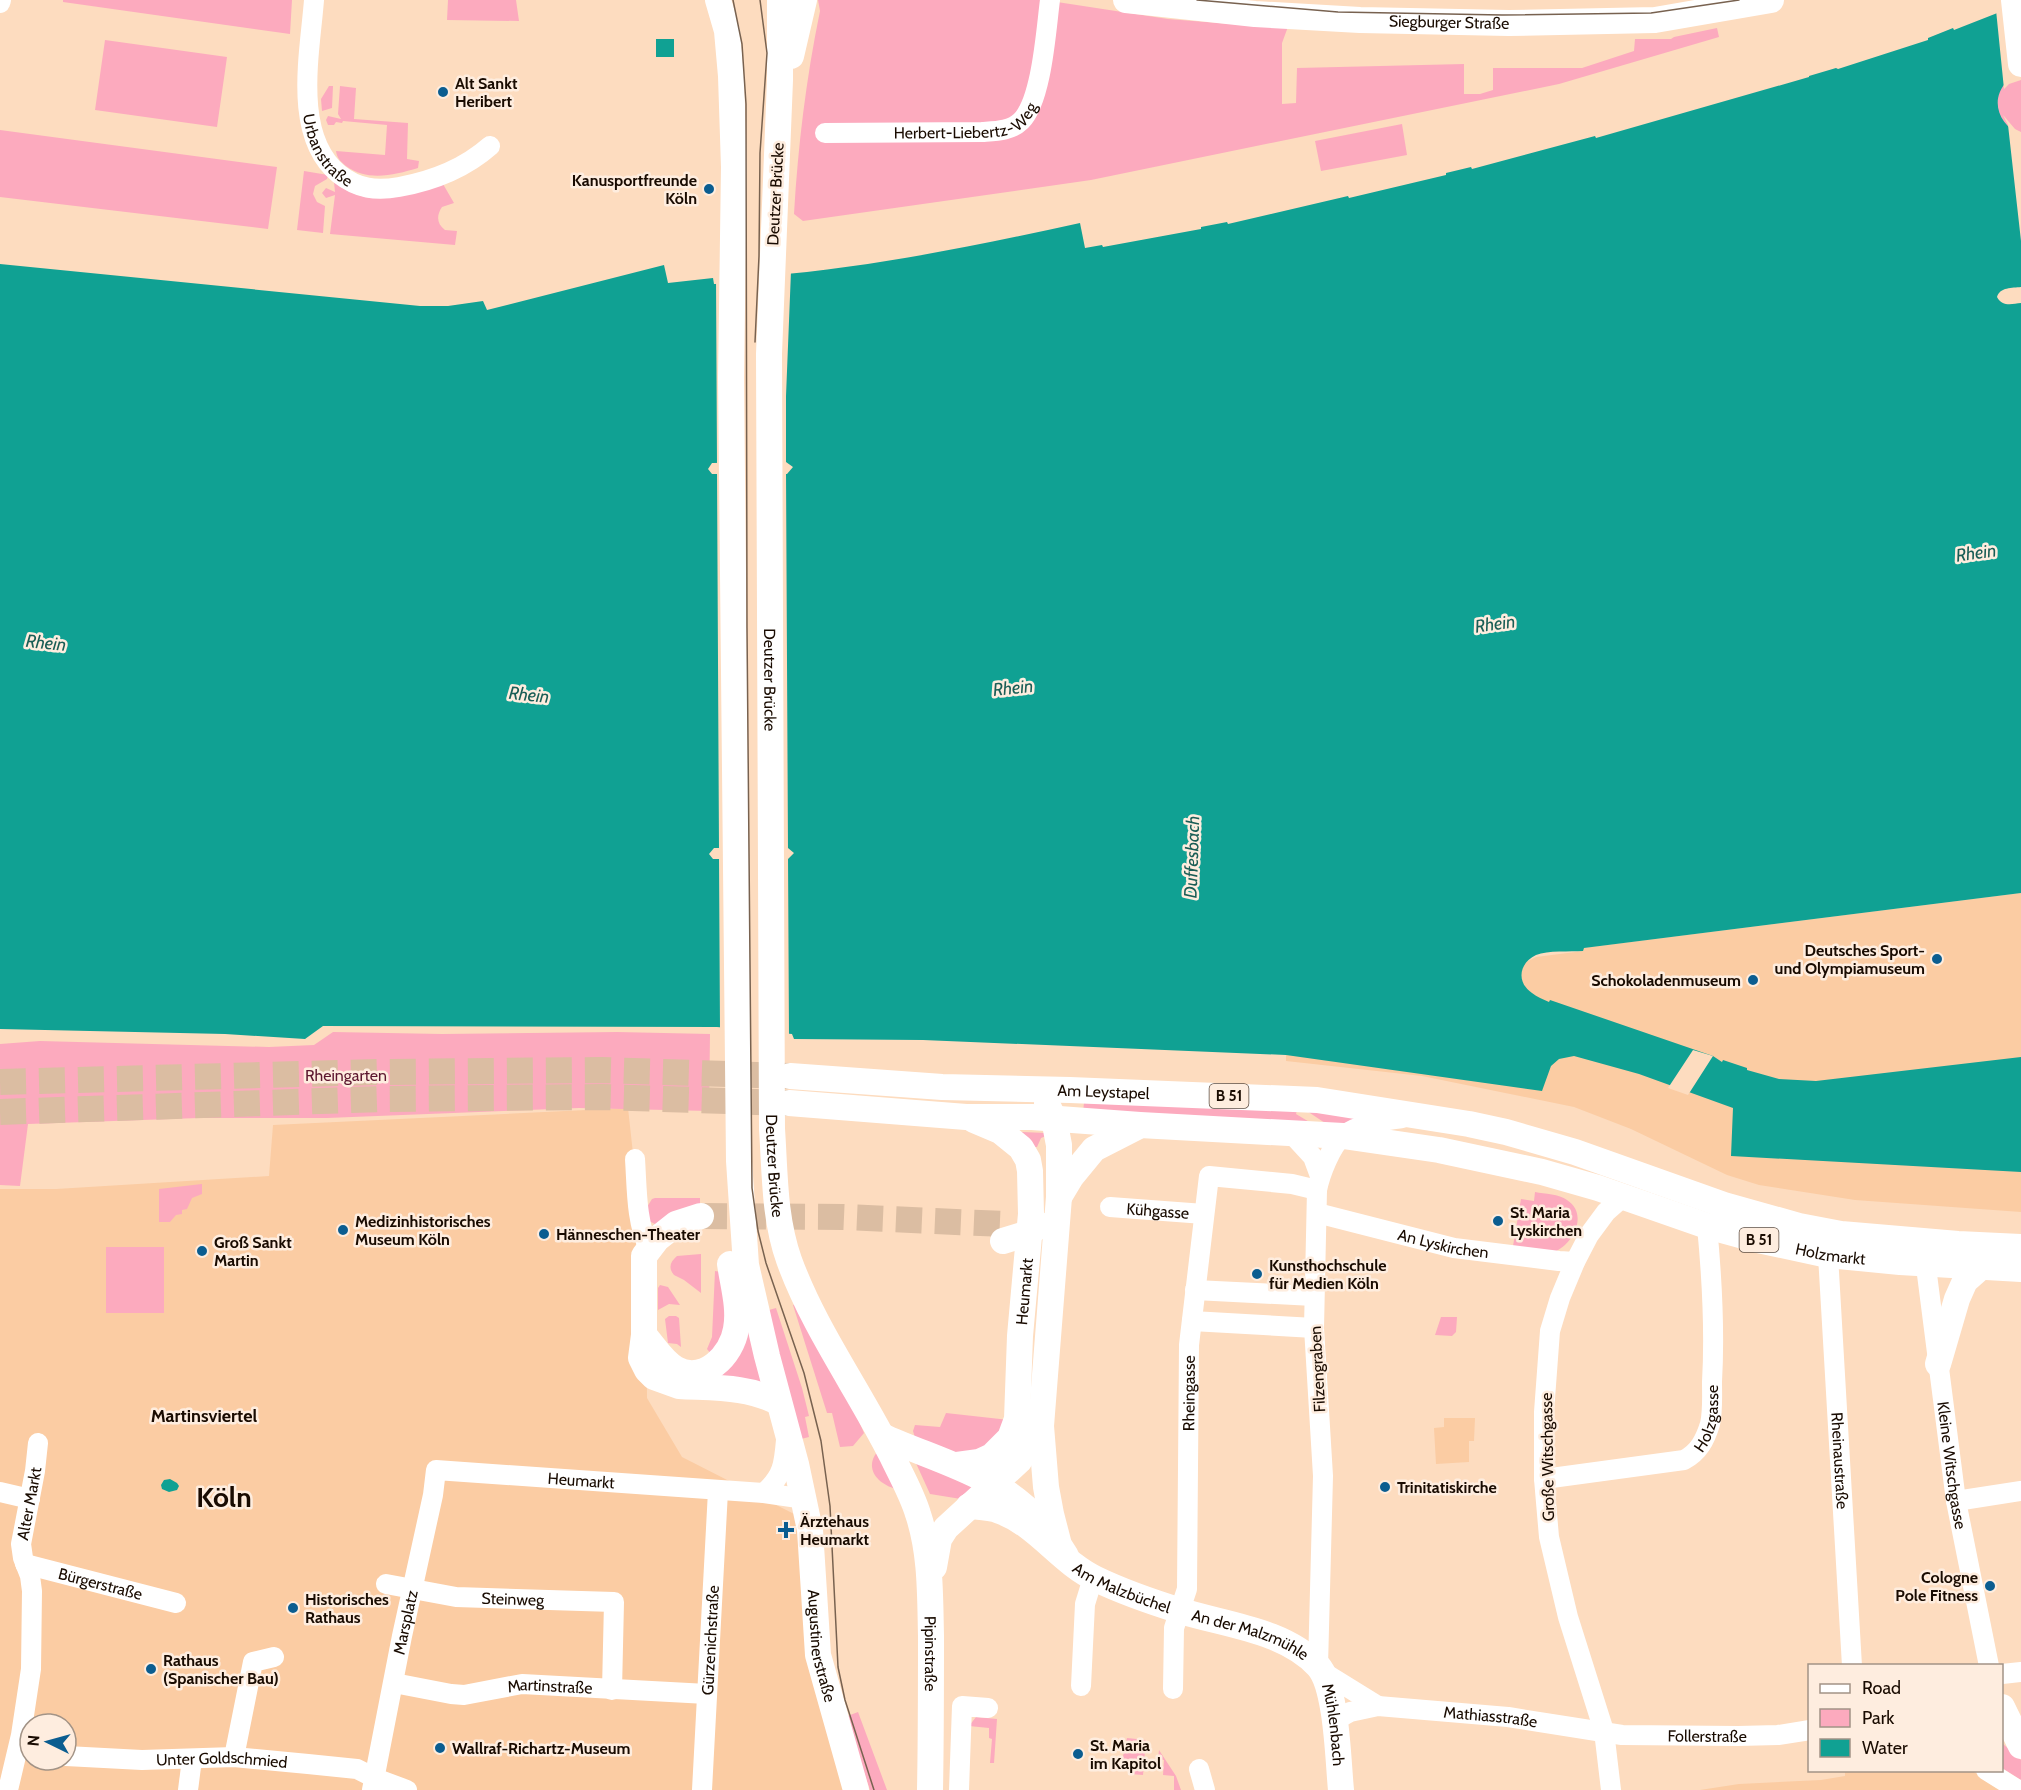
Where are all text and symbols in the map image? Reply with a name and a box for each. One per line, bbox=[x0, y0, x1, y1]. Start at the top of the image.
street label: Siegburger Straße bbox=[1389, 12, 1509, 33]
place label: Alt Sankt Heribert bbox=[455, 74, 518, 111]
marker: Alt Sankt Heribert bbox=[436, 85, 450, 99]
street label: Herbert-Liebertz-Weg bbox=[894, 99, 1041, 143]
street label: Urbanstraße bbox=[299, 112, 356, 191]
street label: Deutzer Brücke bbox=[763, 142, 788, 246]
place label: Kanusportfreunde Köln bbox=[572, 171, 697, 208]
marker: Kanusportfreunde Köln bbox=[702, 182, 716, 196]
water label: Rhein bbox=[1954, 539, 1998, 567]
water label: Rhein bbox=[1473, 610, 1517, 638]
street label: Deutzer Brücke bbox=[760, 628, 779, 731]
water label: Rhein bbox=[25, 630, 67, 656]
water label: Rhein bbox=[992, 675, 1034, 701]
water label: Rhein bbox=[508, 682, 550, 708]
water label: Duffesbach bbox=[1180, 815, 1204, 899]
place label: Deutsches Sport- und Olympiamuseum bbox=[1775, 941, 1925, 978]
marker: Deutsches Sport- und Olympiamuseum bbox=[1930, 952, 1944, 966]
place label: Schokoladenmuseum bbox=[1591, 971, 1741, 990]
marker: Schokoladenmuseum bbox=[1746, 973, 1760, 987]
park label: Rheingarten bbox=[305, 1066, 387, 1085]
street label: Am Leystapel bbox=[1057, 1081, 1150, 1103]
road number: B 51 bbox=[1210, 1084, 1248, 1108]
street label: Deutzer Brücke bbox=[762, 1114, 787, 1218]
street label: Kühgasse bbox=[1126, 1199, 1190, 1223]
place label: St. Maria Lyskirchen bbox=[1510, 1203, 1582, 1240]
place label: Medizinhistorisches Museum Köln bbox=[355, 1212, 491, 1249]
marker: St. Maria Lyskirchen bbox=[1491, 1214, 1505, 1228]
marker: Medizinhistorisches Museum Köln bbox=[336, 1223, 350, 1237]
place label: Hänneschen-Theater bbox=[556, 1225, 701, 1244]
street label: An Lyskirchen bbox=[1396, 1225, 1490, 1262]
marker: Hänneschen-Theater bbox=[537, 1227, 551, 1241]
road number: B 51 bbox=[1740, 1228, 1778, 1252]
place label: Groß Sankt Martin bbox=[214, 1233, 292, 1270]
street label: Holzmarkt bbox=[1794, 1239, 1867, 1269]
marker: Groß Sankt Martin bbox=[195, 1244, 209, 1258]
place label: Kunsthochschule für Medien Köln bbox=[1269, 1256, 1387, 1293]
street label: Heumarkt bbox=[1012, 1257, 1037, 1326]
marker: Kunsthochschule für Medien Köln bbox=[1250, 1267, 1264, 1281]
street label: Filzengraben bbox=[1306, 1325, 1329, 1413]
street label: Rheingasse bbox=[1179, 1355, 1199, 1431]
street label: Holzgasse bbox=[1690, 1385, 1722, 1456]
street label: Große Witschgasse bbox=[1537, 1392, 1558, 1521]
street label: Kleine Witschgasse bbox=[1933, 1400, 1970, 1531]
district label: Martinsviertel bbox=[151, 1405, 258, 1427]
street label: Rheinaustraße bbox=[1827, 1412, 1852, 1510]
street label: Alter Markt bbox=[13, 1466, 45, 1542]
street label: Heumarkt bbox=[547, 1469, 616, 1493]
place label: Trinitatiskirche bbox=[1397, 1478, 1497, 1497]
district label: Köln bbox=[196, 1480, 252, 1514]
marker: Trinitatiskirche bbox=[1378, 1480, 1392, 1494]
place label: Ärztehaus Heumarkt bbox=[800, 1512, 869, 1549]
marker: Ärztehaus Heumarkt bbox=[777, 1521, 795, 1539]
street label: Am Malzbüchel bbox=[1069, 1559, 1173, 1617]
street label: Bürgerstraße bbox=[56, 1564, 144, 1604]
place label: Cologne Pole Fitness bbox=[1895, 1568, 1978, 1605]
marker: Cologne Pole Fitness bbox=[1983, 1579, 1997, 1593]
street label: Gürzenichstraße bbox=[698, 1585, 723, 1696]
street label: Marsplatz bbox=[390, 1588, 422, 1656]
street label: Steinweg bbox=[481, 1589, 545, 1610]
street label: Augustinerstraße bbox=[804, 1589, 840, 1704]
place label: Historisches Rathaus bbox=[305, 1590, 389, 1627]
marker: Historisches Rathaus bbox=[286, 1601, 300, 1615]
street label: An der Malzmühle bbox=[1190, 1606, 1313, 1664]
street label: Pipinstraße bbox=[921, 1616, 940, 1692]
place label: Rathaus (Spanischer Bau) bbox=[163, 1651, 279, 1688]
marker: Rathaus (Spanischer Bau) bbox=[144, 1662, 158, 1676]
legend bbox=[1808, 1664, 2003, 1772]
street label: Martinstraße bbox=[506, 1675, 593, 1698]
text: Road bbox=[1862, 1677, 1901, 1699]
street label: Mühlenbach bbox=[1318, 1681, 1348, 1767]
street label: Mathiasstraße bbox=[1443, 1703, 1539, 1732]
text: Park bbox=[1862, 1707, 1895, 1729]
north arrow bbox=[18, 1712, 78, 1772]
street label: Follerstraße bbox=[1667, 1726, 1747, 1746]
text: N bbox=[24, 1734, 44, 1747]
place label: St. Maria im Kapitol bbox=[1090, 1736, 1161, 1773]
text: Water bbox=[1862, 1737, 1908, 1759]
place label: Wallraf-Richartz-Museum bbox=[452, 1739, 630, 1758]
marker: Wallraf-Richartz-Museum bbox=[433, 1741, 447, 1755]
marker: St. Maria im Kapitol bbox=[1071, 1747, 1085, 1761]
street label: Unter Goldschmied bbox=[156, 1748, 288, 1772]

